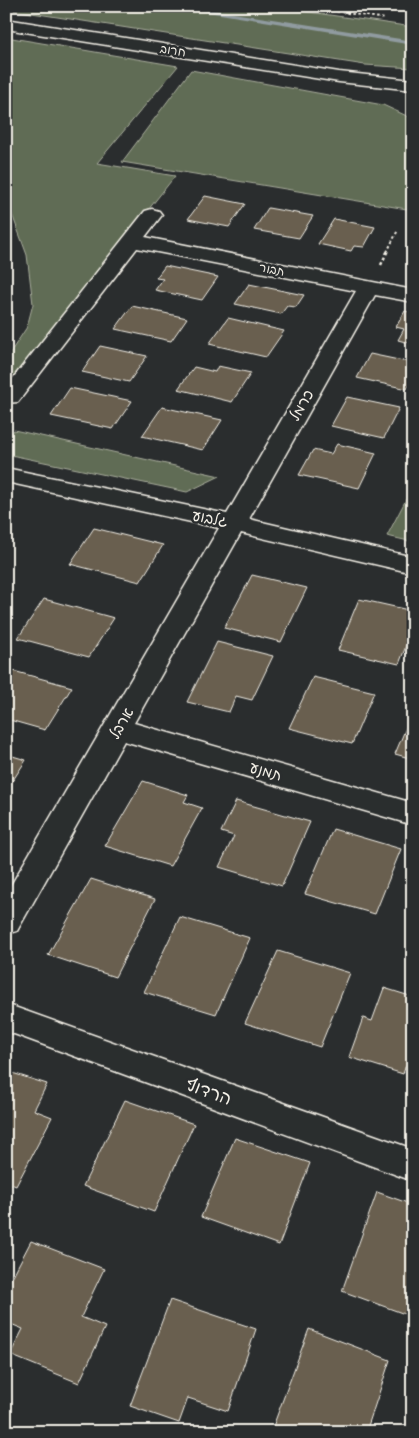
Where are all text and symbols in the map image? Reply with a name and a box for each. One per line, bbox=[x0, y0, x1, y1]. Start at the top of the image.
street label: חרוב bbox=[159, 41, 187, 59]
street label: תבור bbox=[258, 259, 286, 279]
street label: כרמל bbox=[285, 386, 317, 424]
street label: גלבוע bbox=[191, 505, 229, 531]
street label: ארבל bbox=[104, 704, 138, 742]
street label: תמנע bbox=[248, 757, 284, 785]
street label: הרדוף bbox=[183, 1072, 235, 1110]

